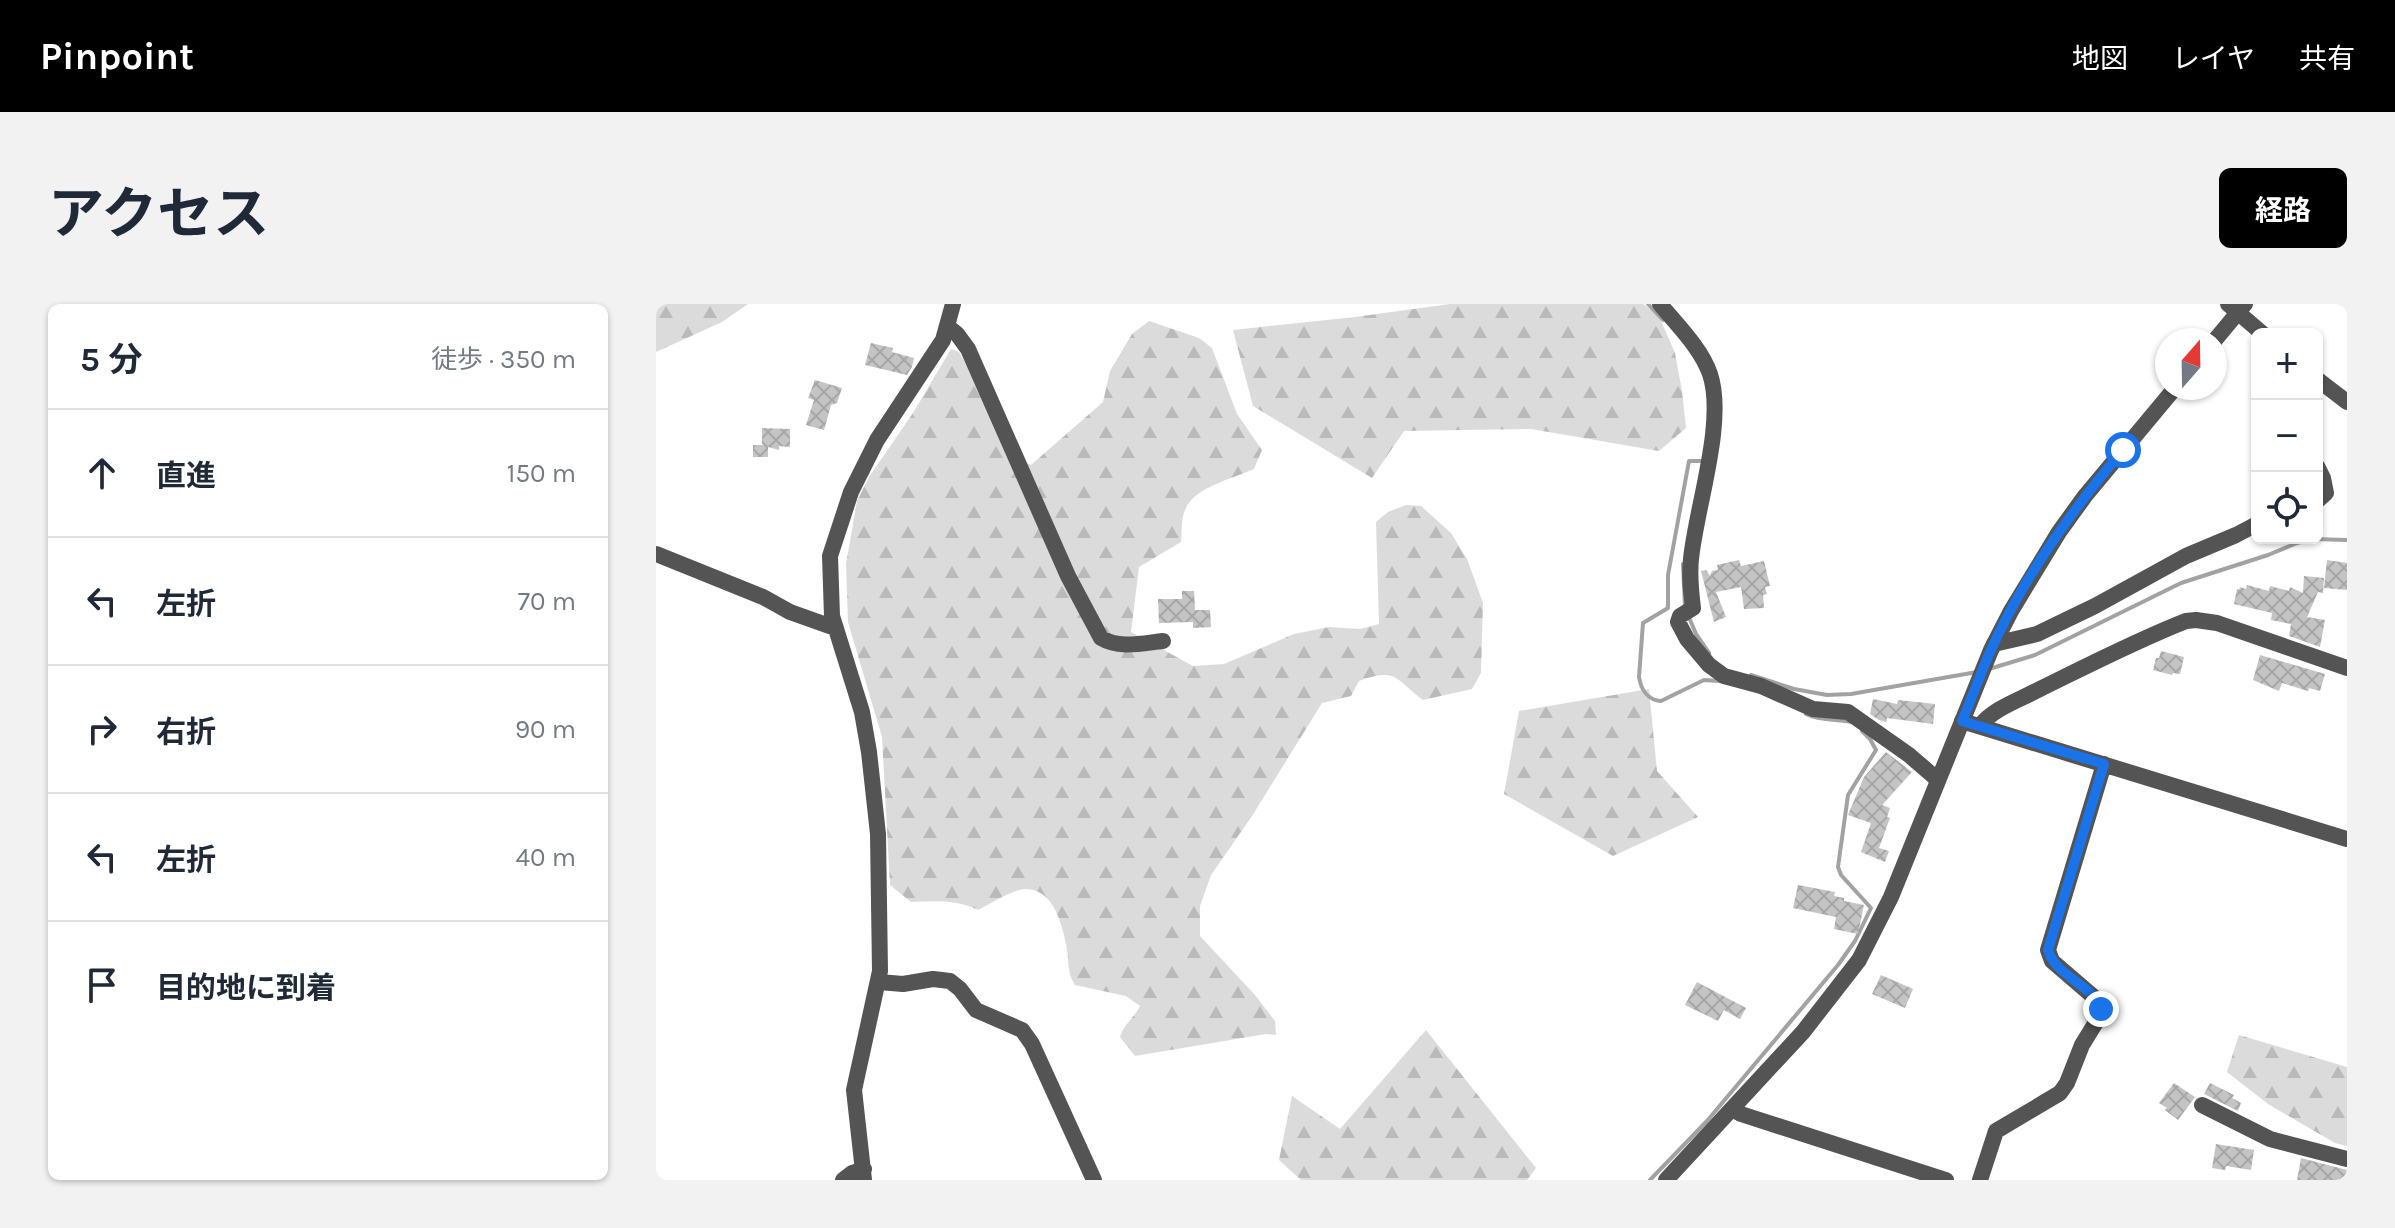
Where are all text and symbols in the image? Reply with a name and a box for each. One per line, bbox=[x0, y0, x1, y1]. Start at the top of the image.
text: Pinpoint bbox=[40, 34, 194, 79]
text: 地図 bbox=[2072, 42, 2128, 75]
text: レイヤ bbox=[2172, 42, 2255, 75]
text: 共有 bbox=[2299, 42, 2355, 75]
button: 経路 bbox=[2219, 168, 2347, 248]
text: アクセス bbox=[48, 182, 269, 247]
north arrow bbox=[2155, 328, 2227, 400]
map controls bbox=[2251, 328, 2323, 544]
button: + bbox=[2251, 328, 2323, 400]
text: 5 分 bbox=[80, 340, 142, 380]
text: 徒歩 · 350 m bbox=[431, 344, 576, 375]
button: − bbox=[2251, 400, 2323, 472]
route start bbox=[2105, 432, 2141, 468]
icon: ahead bbox=[80, 451, 124, 495]
text: 直進 bbox=[156, 458, 216, 494]
text: 150 m bbox=[507, 458, 576, 489]
button: locate bbox=[2251, 472, 2323, 544]
icon: left bbox=[80, 579, 124, 623]
text: 左折 bbox=[156, 586, 216, 622]
text: 70 m bbox=[518, 586, 576, 617]
icon: right bbox=[80, 707, 124, 751]
text: 右折 bbox=[156, 714, 216, 750]
text: 90 m bbox=[515, 714, 576, 745]
icon: left bbox=[80, 835, 124, 879]
text: 左折 bbox=[156, 842, 216, 878]
text: 40 m bbox=[516, 842, 576, 873]
icon: arrive bbox=[80, 963, 124, 1007]
text: 目的地に到着 bbox=[156, 970, 336, 1006]
route end bbox=[2083, 991, 2119, 1027]

